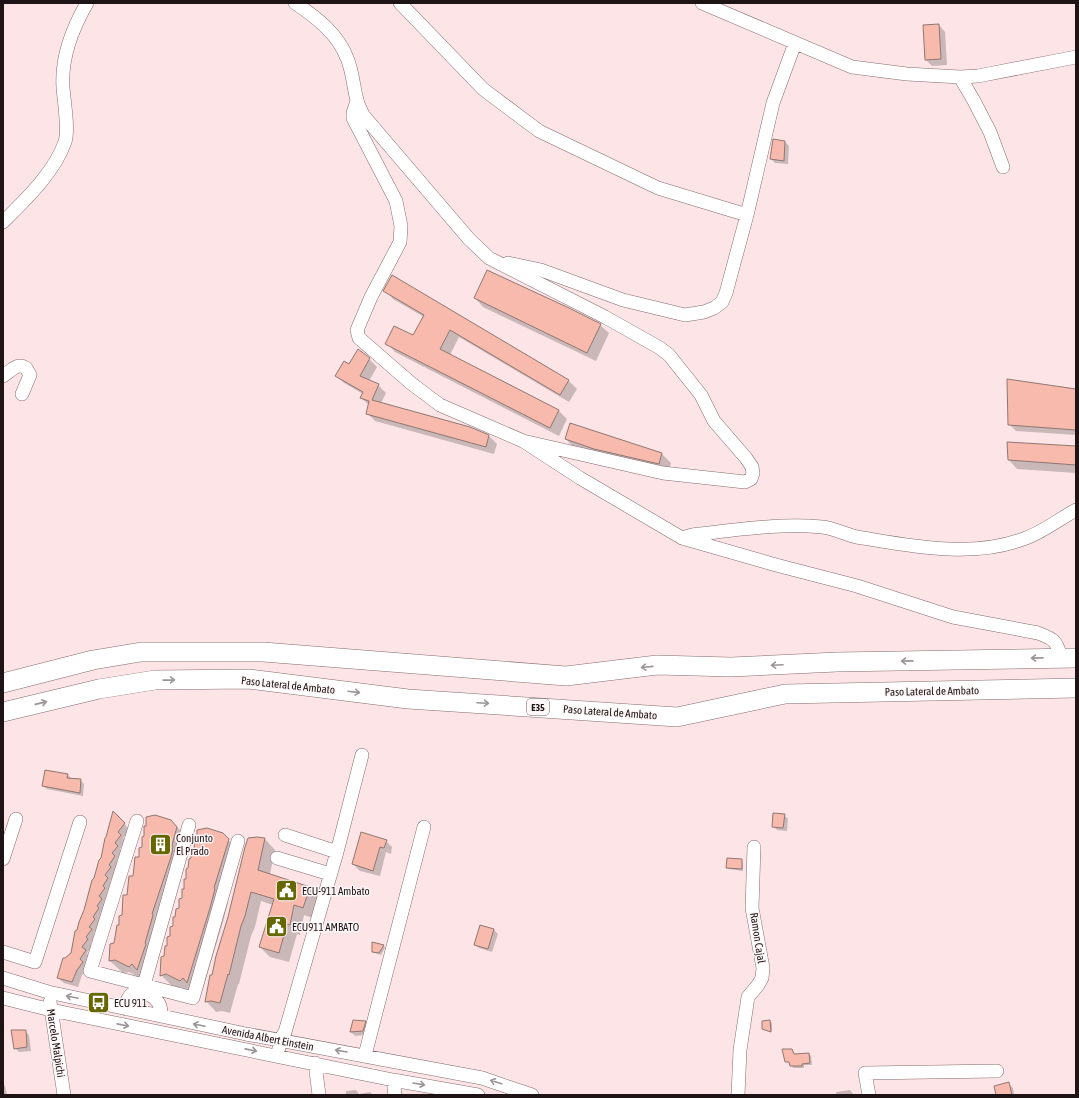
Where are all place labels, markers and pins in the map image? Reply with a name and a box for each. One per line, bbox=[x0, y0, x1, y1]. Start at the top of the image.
building icon: Conjunto El Prado bbox=[148, 831, 174, 857]
place label: Conjunto El Prado bbox=[176, 832, 213, 857]
public building icon: ECU-911 Ambato bbox=[274, 878, 300, 904]
place label: ECU-911 Ambato bbox=[302, 885, 370, 897]
public building icon: ECU911 AMBATO bbox=[264, 914, 290, 940]
place label: ECU911 AMBATO bbox=[292, 921, 359, 933]
bus stop icon: ECU 911 bbox=[85, 990, 111, 1016]
place label: ECU 911 bbox=[114, 997, 147, 1009]

